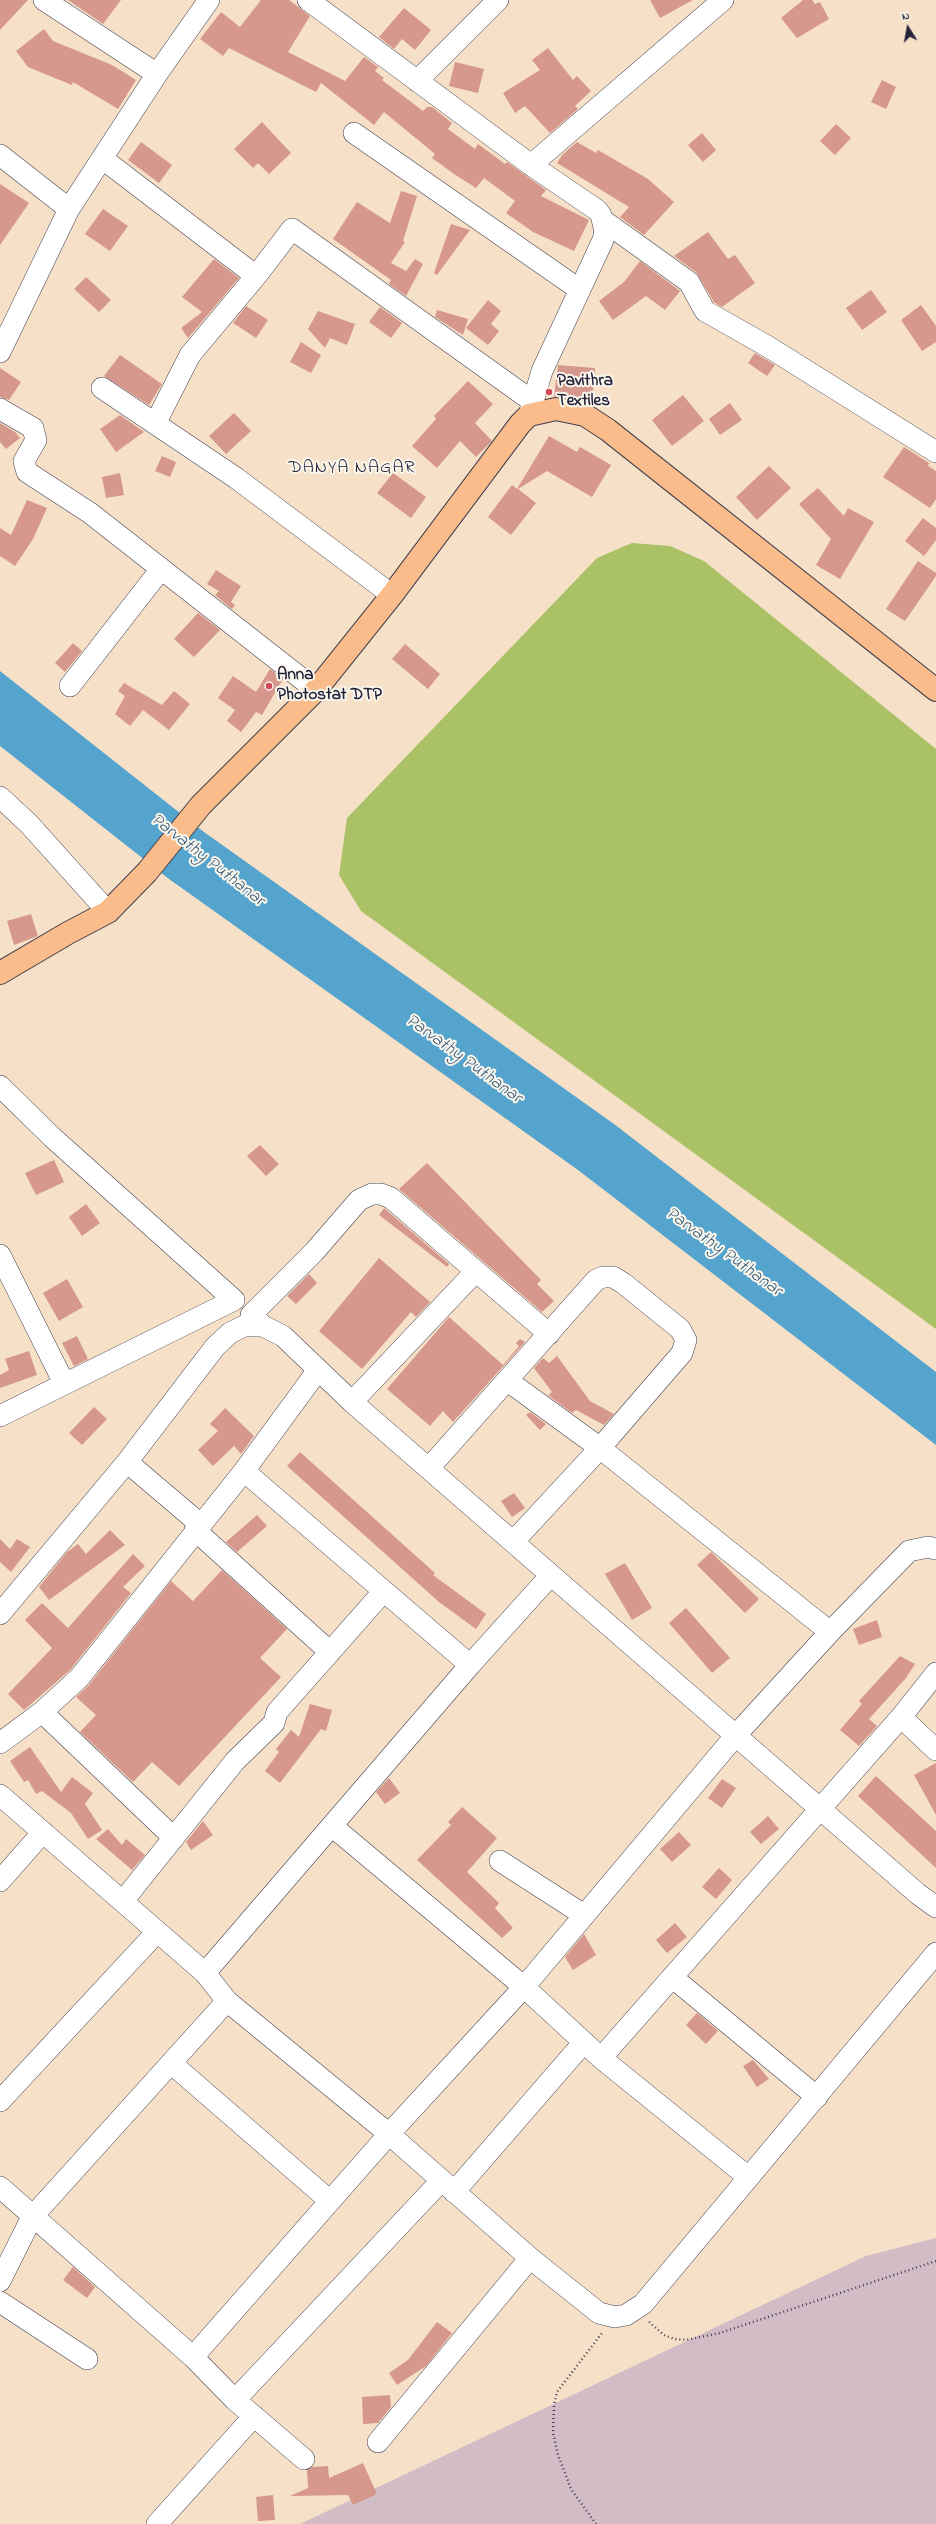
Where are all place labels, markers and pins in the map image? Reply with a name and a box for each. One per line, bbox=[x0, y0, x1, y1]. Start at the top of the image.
place label: Pavithra Textiles bbox=[557, 372, 613, 412]
marker: Pavithra Textiles bbox=[544, 387, 554, 397]
place label: Anna Photostat DTP bbox=[277, 666, 382, 706]
marker: Anna Photostat DTP bbox=[264, 681, 274, 691]

